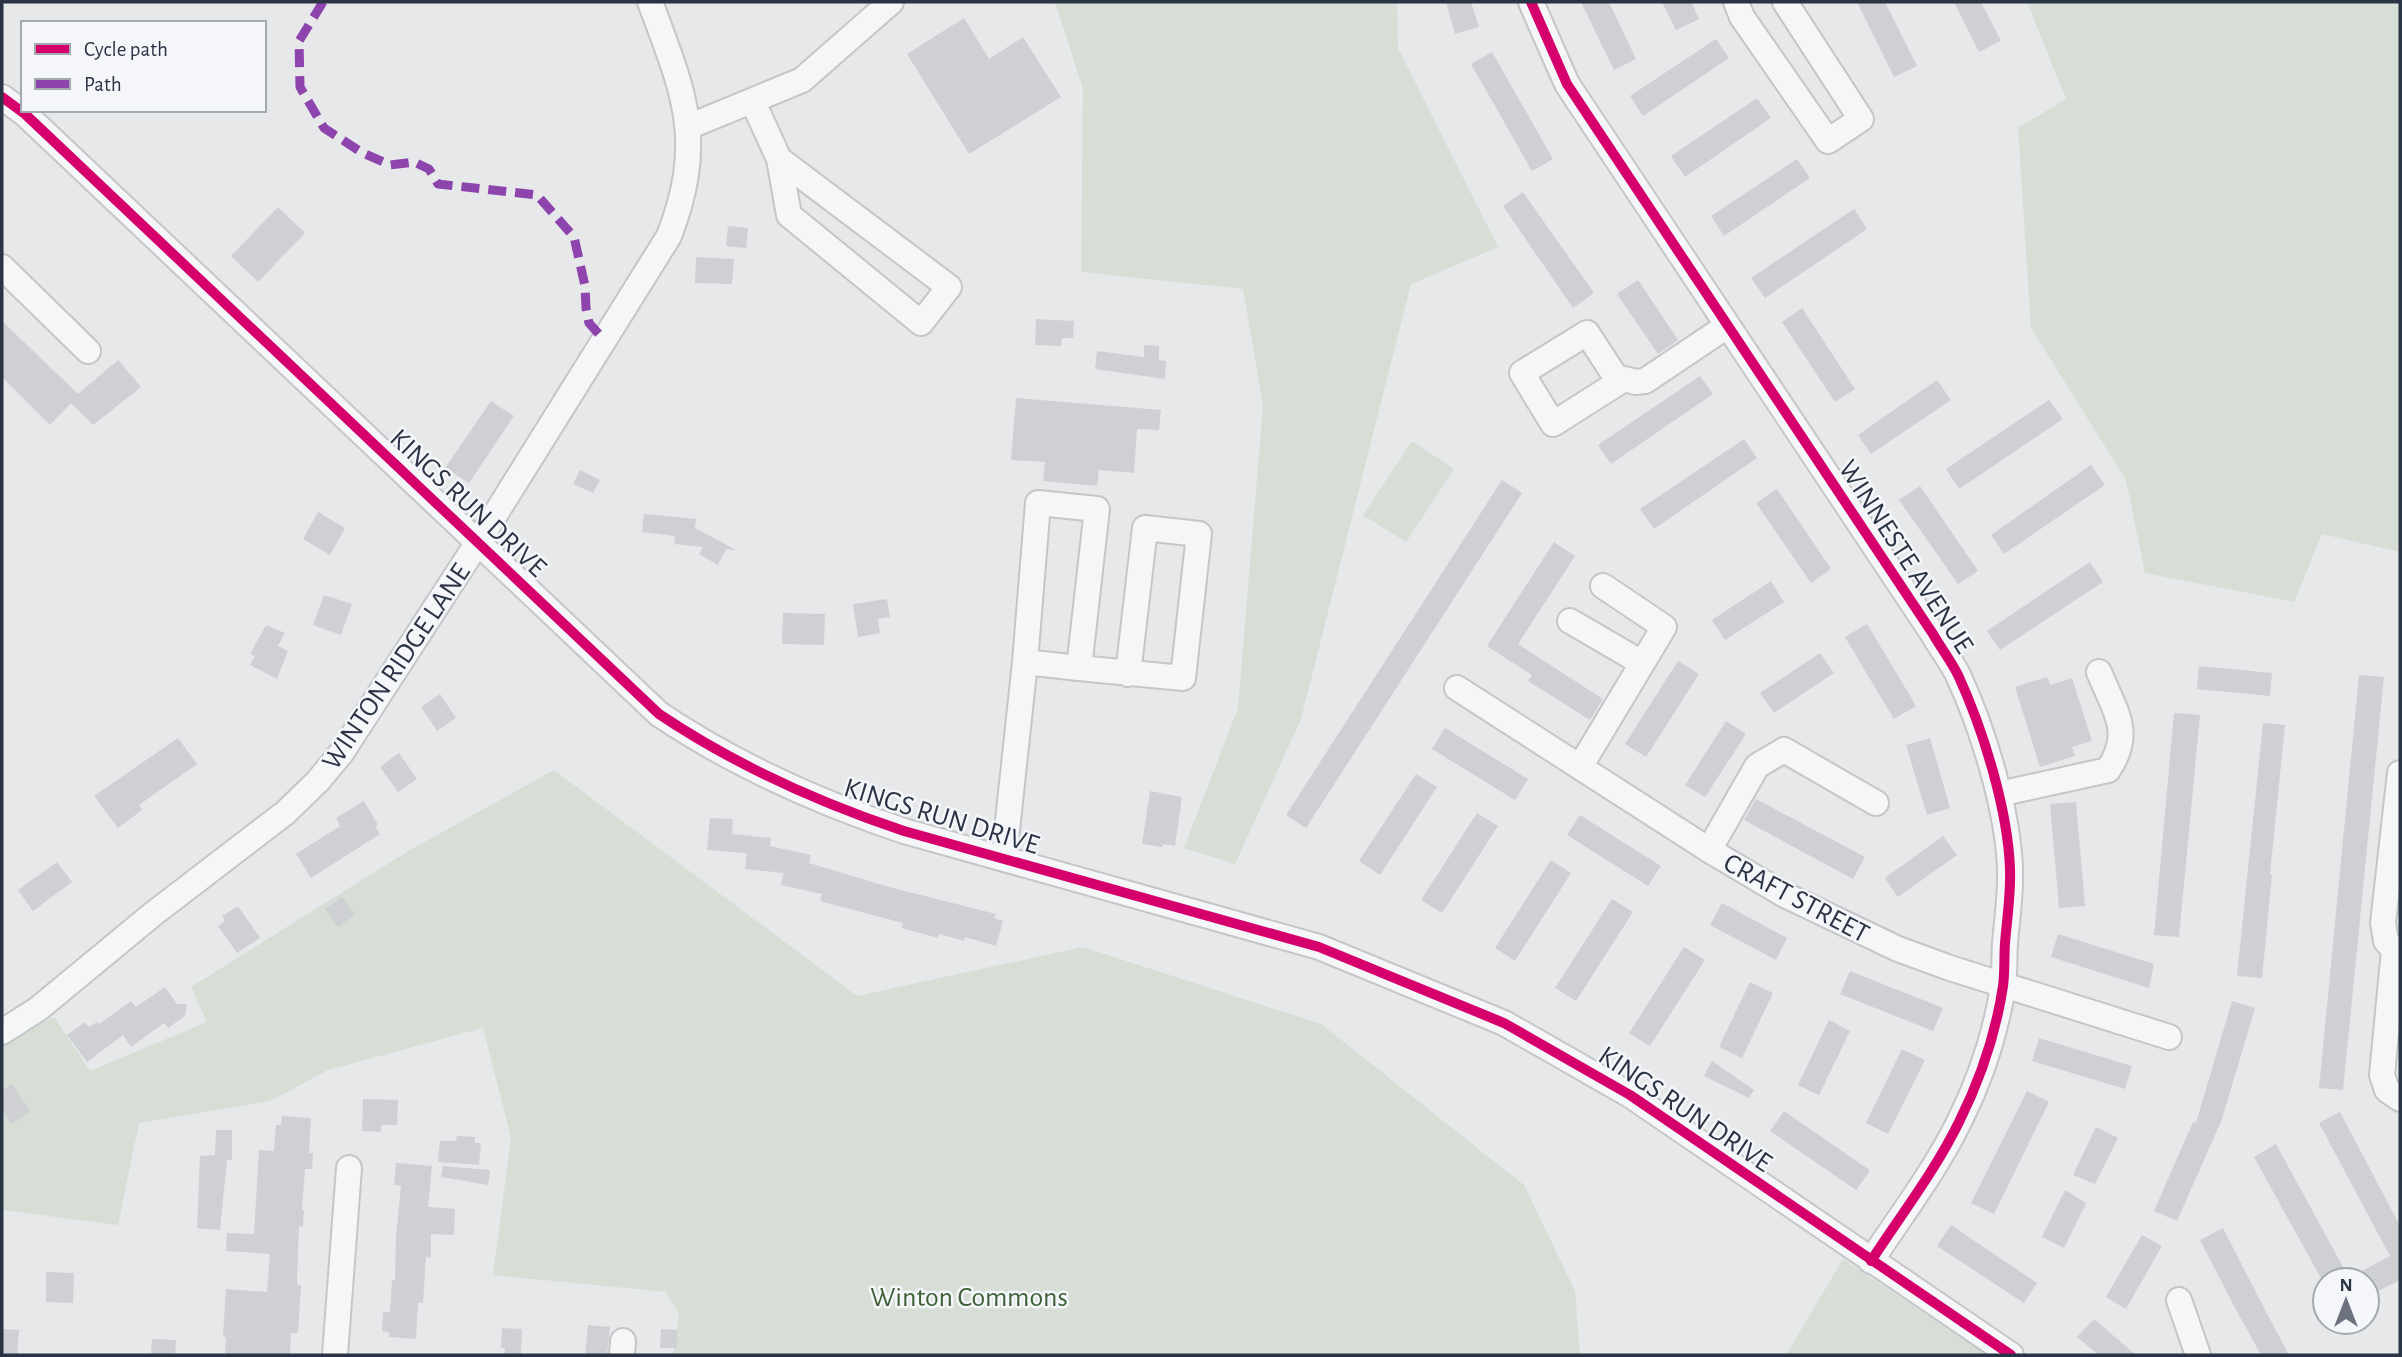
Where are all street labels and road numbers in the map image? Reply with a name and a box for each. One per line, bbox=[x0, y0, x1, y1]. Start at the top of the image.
street label: KINGS RUN DRIVE bbox=[384, 424, 551, 583]
street label: WINNESTE AVENUE bbox=[1833, 456, 1978, 659]
street label: WINTON RIDGE LANE bbox=[317, 559, 476, 775]
street label: KINGS RUN DRIVE bbox=[841, 774, 1042, 860]
street label: CRAFT STREET bbox=[1719, 849, 1874, 949]
street label: KINGS RUN DRIVE bbox=[1593, 1041, 1777, 1178]

